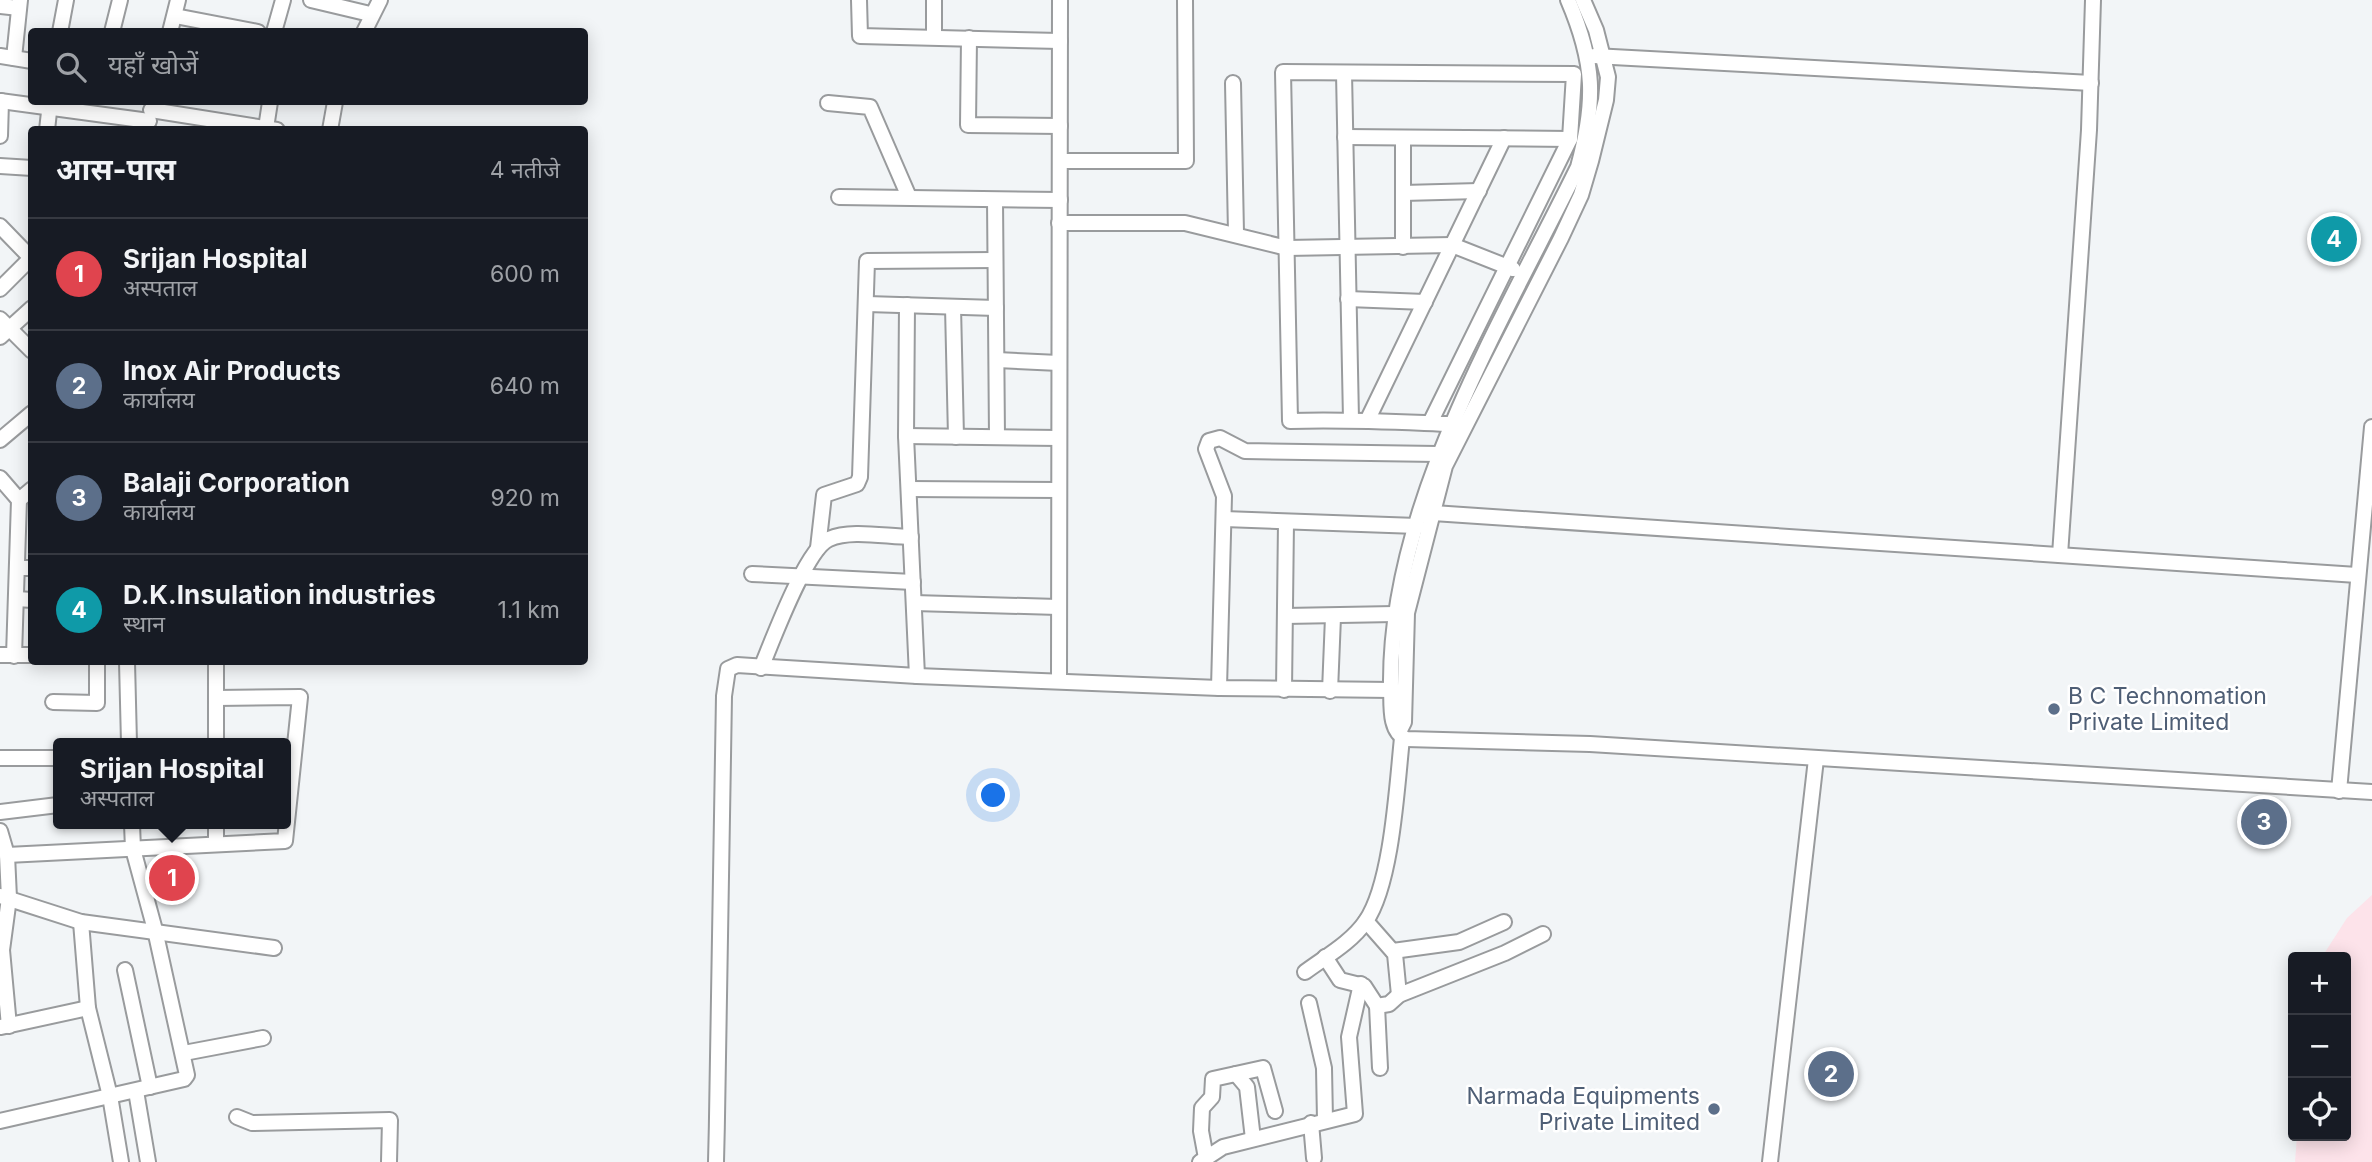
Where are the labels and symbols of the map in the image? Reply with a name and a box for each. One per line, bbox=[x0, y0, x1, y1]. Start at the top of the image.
pin: 4 bbox=[2311, 213, 2357, 265]
place label: B C Technomation Private Limited bbox=[2068, 682, 2267, 736]
marker: B C Technomation Private Limited bbox=[2046, 701, 2062, 717]
your location bbox=[976, 778, 1010, 812]
pin: 3 bbox=[2241, 796, 2287, 848]
pin: 1 bbox=[149, 852, 195, 904]
pin: 2 bbox=[1808, 1048, 1854, 1100]
place label: Narmada Equipments Private Limited bbox=[1466, 1082, 1700, 1136]
marker: Narmada Equipments Private Limited bbox=[1706, 1101, 1722, 1117]

